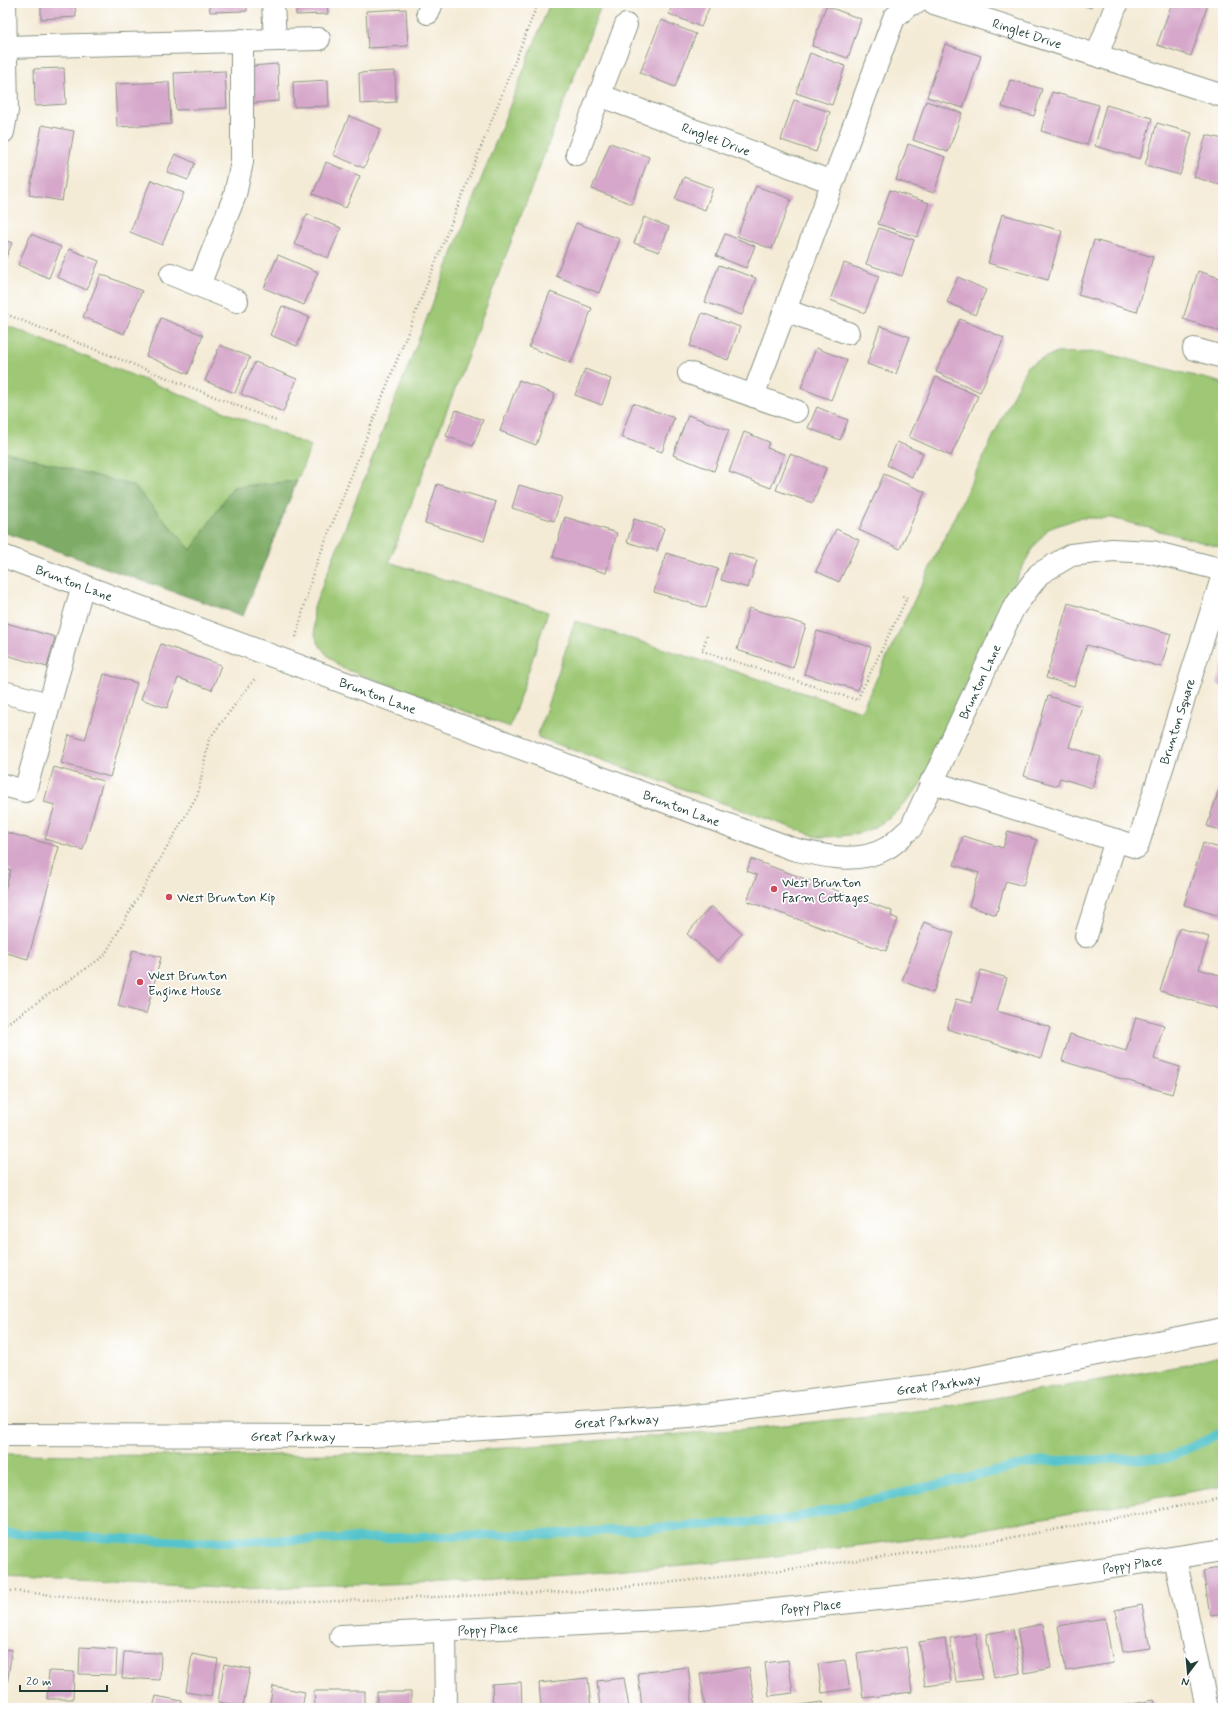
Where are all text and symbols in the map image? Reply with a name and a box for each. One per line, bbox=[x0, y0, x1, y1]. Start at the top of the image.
street label: Ringlet Drive bbox=[990, 15, 1064, 54]
street label: Ringlet Drive bbox=[679, 120, 752, 161]
street label: Brunton Lane bbox=[33, 562, 115, 606]
street label: Brunton Lane bbox=[956, 642, 1005, 722]
street label: Brunton Lane bbox=[337, 674, 419, 719]
street label: Brunton Square bbox=[1157, 677, 1200, 767]
street label: Brunton Lane bbox=[640, 787, 722, 831]
place label: West Brunton Farm Cottages bbox=[782, 875, 869, 907]
marker: West Brunton Farm Cottages bbox=[769, 884, 779, 894]
place label: West Brunton Kip bbox=[177, 890, 276, 907]
marker: West Brunton Kip bbox=[164, 892, 174, 902]
place label: West Brunton Engine House bbox=[148, 968, 227, 1002]
marker: West Brunton Engine House bbox=[135, 977, 145, 987]
street label: Great Parkway bbox=[895, 1370, 982, 1400]
street label: Great Parkway bbox=[574, 1411, 660, 1433]
street label: Great Parkway bbox=[251, 1429, 336, 1446]
street label: Poppy Place bbox=[1101, 1552, 1164, 1578]
street label: Poppy Place bbox=[780, 1596, 842, 1619]
street label: Poppy Place bbox=[457, 1620, 519, 1640]
north arrow bbox=[1168, 1653, 1208, 1693]
scale bar bbox=[20, 1667, 107, 1693]
text: 20 m bbox=[26, 1674, 52, 1690]
text: N bbox=[1180, 1674, 1191, 1689]

